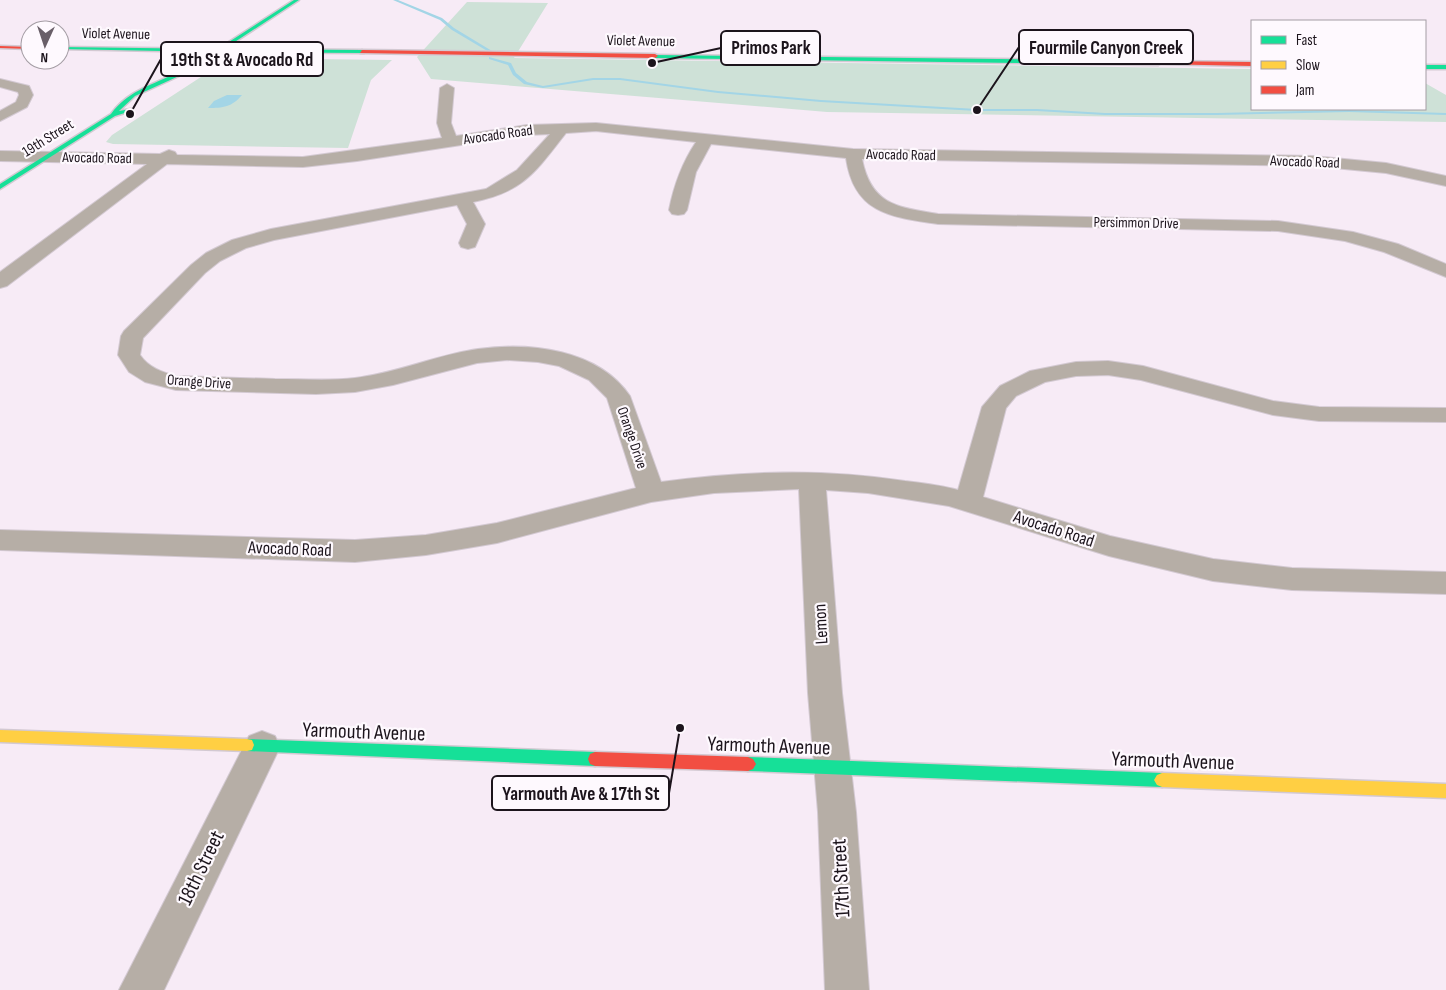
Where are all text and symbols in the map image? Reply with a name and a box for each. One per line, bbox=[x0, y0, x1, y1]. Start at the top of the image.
north arrow bbox=[20, 20, 70, 70]
legend bbox=[1251, 20, 1426, 110]
street label: Violet Avenue bbox=[82, 24, 150, 44]
callout: Fourmile Canyon Creek bbox=[1019, 30, 1193, 64]
street label: Violet Avenue bbox=[607, 31, 675, 51]
callout: Primos Park bbox=[721, 31, 820, 65]
text: Fast bbox=[1296, 31, 1318, 50]
text: Primos Park bbox=[731, 37, 811, 60]
text: Fourmile Canyon Creek bbox=[1029, 37, 1183, 60]
callout: 19th St & Avocado Rd bbox=[161, 42, 323, 76]
text: N bbox=[40, 49, 49, 66]
text: 19th St & Avocado Rd bbox=[171, 49, 313, 72]
text: Slow bbox=[1296, 56, 1320, 75]
text: Jam bbox=[1295, 81, 1314, 100]
street label: 19th Street bbox=[19, 115, 78, 161]
street label: Avocado Road bbox=[461, 121, 534, 149]
street label: Avocado Road bbox=[865, 145, 936, 165]
street label: Avocado Road bbox=[61, 148, 132, 168]
street label: Avocado Road bbox=[1269, 151, 1340, 173]
street label: Persimmon Drive bbox=[1093, 213, 1179, 233]
street label: Orange Drive bbox=[166, 370, 232, 394]
street label: Orange Drive bbox=[613, 405, 651, 471]
street label: Avocado Road bbox=[1010, 506, 1097, 552]
street label: Avocado Road bbox=[247, 537, 332, 561]
street label: Lemon bbox=[809, 603, 833, 645]
street label: Yarmouth Avenue bbox=[302, 717, 426, 747]
street label: Yarmouth Avenue bbox=[707, 731, 831, 761]
street label: Yarmouth Avenue bbox=[1111, 746, 1235, 776]
callout: Yarmouth Ave & 17th St bbox=[492, 776, 669, 810]
text: Yarmouth Ave & 17th St bbox=[502, 783, 660, 806]
street label: 18th Street bbox=[172, 827, 230, 909]
street label: 17th Street bbox=[826, 838, 856, 918]

